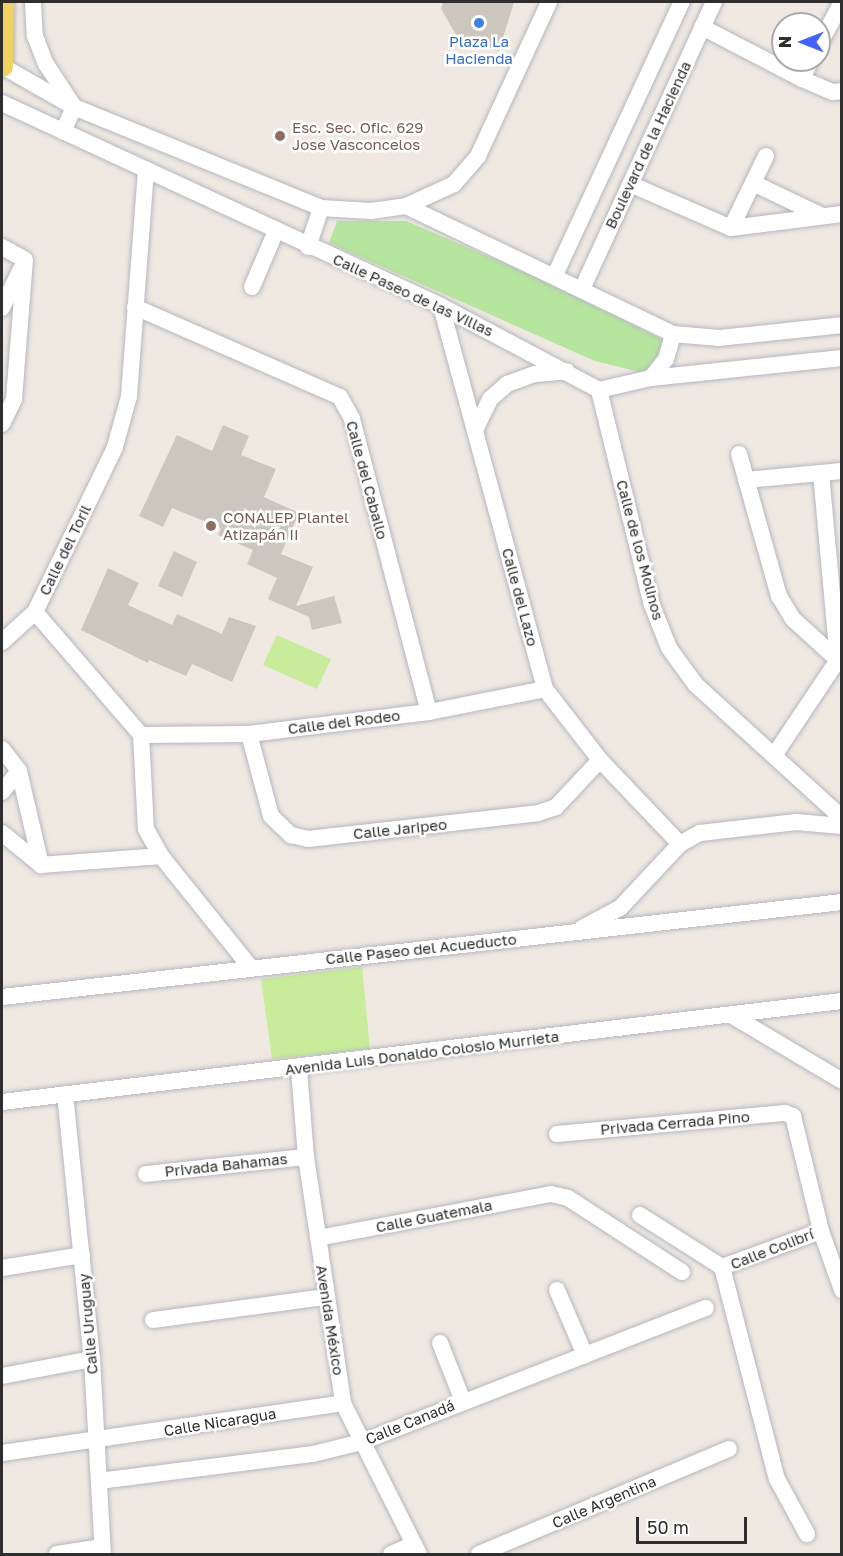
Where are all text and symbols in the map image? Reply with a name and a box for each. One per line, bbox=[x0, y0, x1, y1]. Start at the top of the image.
north arrow bbox=[771, 12, 831, 72]
marker: Plaza La Hacienda bbox=[472, 16, 486, 30]
place label: Plaza La Hacienda bbox=[445, 32, 513, 67]
text: N bbox=[775, 36, 795, 48]
street label: Boulevard de la Hacienda bbox=[601, 58, 695, 232]
place label: Esc. Sec. Ofic. 629 Jose Vasconcelos bbox=[292, 118, 423, 153]
marker: Esc. Sec. Ofic. 629 Jose Vasconcelos bbox=[273, 129, 287, 143]
street label: Calle Paseo de las Villas bbox=[330, 250, 496, 340]
street label: Calle del Caballo bbox=[343, 419, 391, 541]
street label: Calle de los Molinos bbox=[613, 478, 667, 622]
street label: Calle del Toril bbox=[35, 502, 95, 598]
place label: CONALEP Plantel Atizapán II bbox=[223, 508, 349, 543]
marker: CONALEP Plantel Atizapán II bbox=[204, 519, 218, 533]
street label: Calle del Lazo bbox=[498, 546, 542, 648]
street label: Calle del Rodeo bbox=[287, 706, 401, 738]
street label: Calle Jaripeo bbox=[352, 815, 448, 843]
street label: Calle Paseo del Acueducto bbox=[325, 930, 517, 968]
street label: Avenida Luis Donaldo Colosio Murrieta bbox=[284, 1027, 560, 1079]
street label: Privada Cerrada Pino bbox=[599, 1107, 751, 1139]
street label: Privada Bahamas bbox=[164, 1150, 288, 1180]
street label: Calle Guatemala bbox=[374, 1196, 494, 1236]
street label: Calle Colibrí bbox=[728, 1225, 816, 1273]
street label: Avenida México bbox=[312, 1264, 348, 1376]
street label: Calle Uruguay bbox=[75, 1273, 101, 1375]
street label: Calle Canadá bbox=[363, 1396, 457, 1448]
street label: Calle Nicaragua bbox=[162, 1404, 278, 1440]
street label: Calle Argentina bbox=[549, 1472, 659, 1532]
scale bar bbox=[639, 1505, 750, 1543]
text: 50 m bbox=[647, 1516, 689, 1538]

